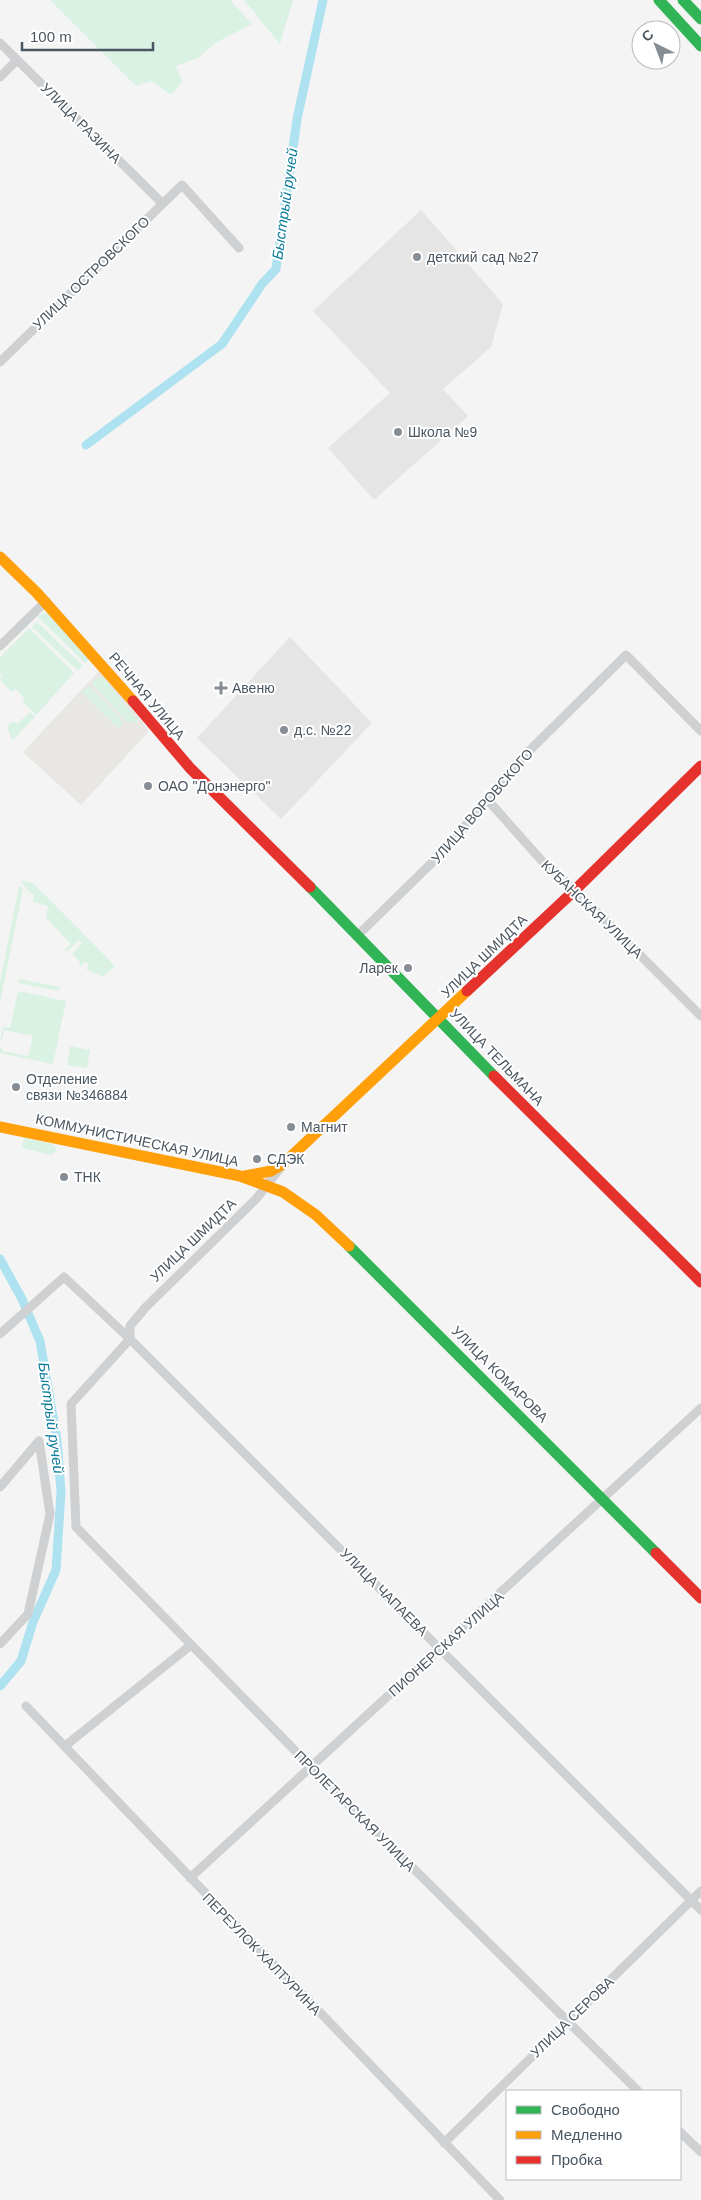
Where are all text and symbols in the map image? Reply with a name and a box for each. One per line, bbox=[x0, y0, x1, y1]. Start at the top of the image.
scale bar bbox=[22, 20, 154, 52]
north arrow bbox=[631, 20, 681, 70]
text: С bbox=[638, 26, 656, 45]
text: 100 m bbox=[30, 28, 72, 45]
street label: УЛИЦА РАЗИНА bbox=[38, 80, 125, 167]
water label: Быстрый ручей bbox=[268, 146, 301, 261]
street label: УЛИЦА ОСТРОВСКОГО bbox=[29, 213, 153, 333]
place label: детский сад №27 bbox=[427, 249, 539, 265]
marker: детский сад №27 bbox=[411, 251, 423, 263]
place label: Школа №9 bbox=[408, 424, 477, 440]
marker: Школа №9 bbox=[392, 426, 404, 438]
street label: РЕЧНАЯ УЛИЦА bbox=[106, 649, 189, 743]
place label: Авеню bbox=[232, 680, 275, 696]
marker: Авеню bbox=[214, 681, 228, 695]
place label: д.с. №22 bbox=[294, 722, 352, 738]
marker: д.с. №22 bbox=[278, 724, 290, 736]
street label: УЛИЦА ВОРОВСКОГО bbox=[428, 745, 536, 867]
place label: ОАО "Донэнерго" bbox=[158, 778, 271, 794]
marker: ОАО "Донэнерго" bbox=[142, 780, 154, 792]
street label: КУБАНСКАЯ УЛИЦА bbox=[538, 857, 646, 962]
street label: УЛИЦА ШМИДТА bbox=[438, 911, 531, 1001]
place label: Ларек bbox=[359, 960, 399, 976]
marker: Ларек bbox=[402, 962, 414, 974]
street label: УЛИЦА ТЕЛЬМАНА bbox=[447, 1006, 548, 1109]
place label: Отделение связи №346884 bbox=[26, 1071, 128, 1103]
marker: Отделение связи №346884 bbox=[10, 1081, 22, 1093]
street label: КОММУНИСТИЧЕСКАЯ УЛИЦА bbox=[34, 1111, 241, 1170]
place label: Магнит bbox=[301, 1119, 348, 1135]
marker: Магнит bbox=[285, 1121, 297, 1133]
place label: СДЭК bbox=[267, 1151, 305, 1167]
marker: СДЭК bbox=[251, 1153, 263, 1165]
place label: ТНК bbox=[74, 1169, 102, 1185]
marker: ТНК bbox=[58, 1171, 70, 1183]
street label: УЛИЦА ШМИДТА bbox=[147, 1195, 240, 1285]
street label: УЛИЦА КОМАРОВА bbox=[449, 1323, 552, 1426]
water label: Быстрый ручей bbox=[35, 1361, 68, 1475]
street label: УЛИЦА ЧАПАЕВА bbox=[337, 1545, 431, 1639]
street label: ПИОНЕРСКАЯ УЛИЦА bbox=[385, 1588, 507, 1700]
street label: ПРОЛЕТАРСКАЯ УЛИЦА bbox=[291, 1747, 419, 1875]
street label: ПЕРЕУЛОК ХАЛТУРИНА bbox=[200, 1890, 325, 2019]
street label: УЛИЦА СЕРОВА bbox=[527, 1973, 617, 2061]
legend bbox=[506, 2090, 681, 2180]
text: Свободно bbox=[551, 2101, 620, 2118]
text: Медленно bbox=[551, 2126, 622, 2143]
text: Пробка bbox=[551, 2151, 603, 2168]

